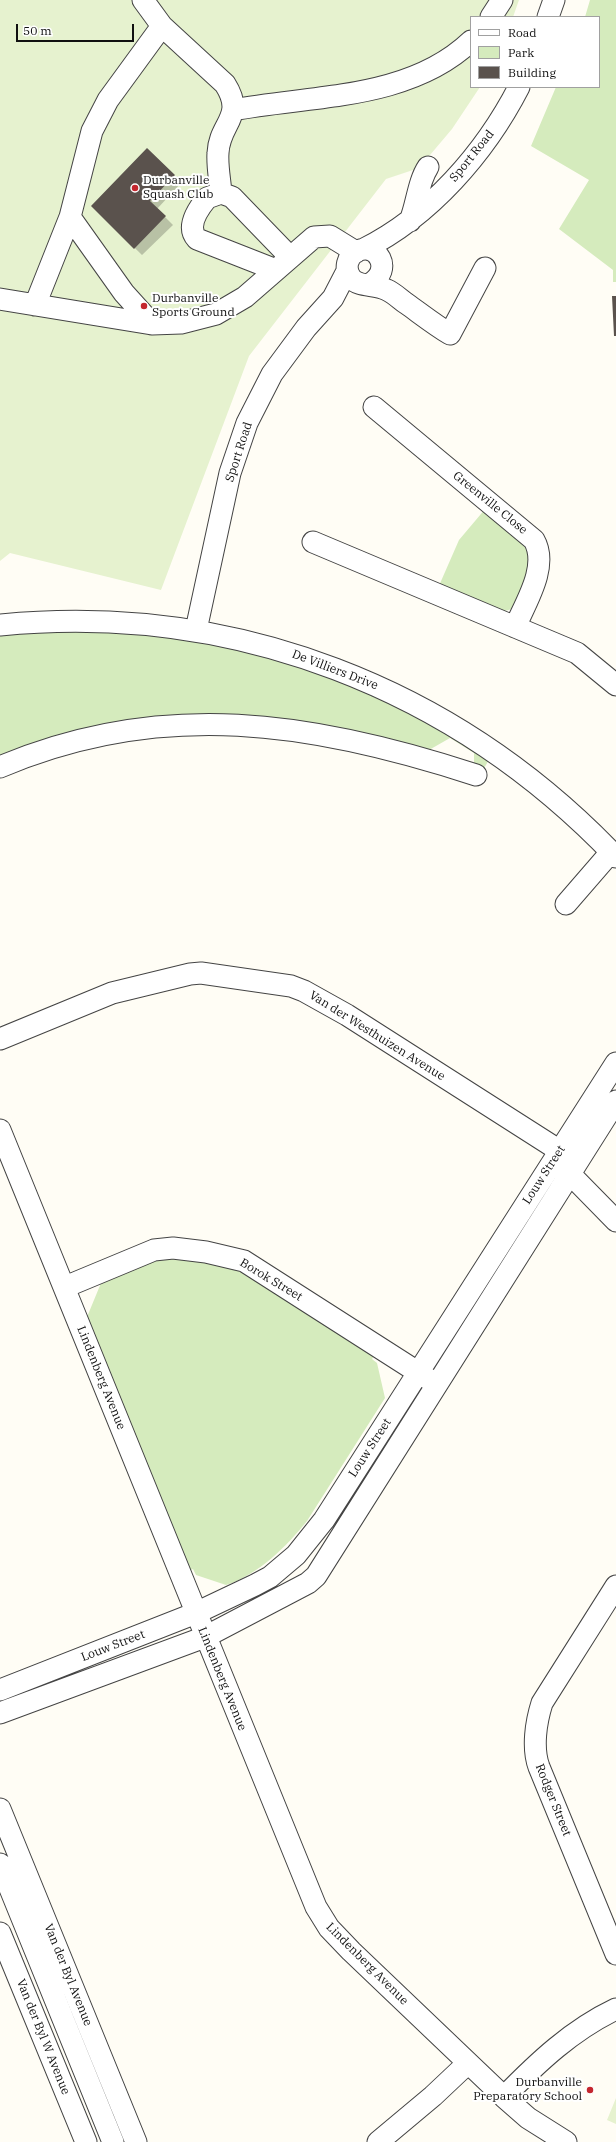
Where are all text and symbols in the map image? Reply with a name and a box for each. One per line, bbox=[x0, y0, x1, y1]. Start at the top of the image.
scale bar bbox=[18, 16, 136, 42]
legend bbox=[470, 16, 600, 88]
text: 50 m bbox=[23, 23, 52, 38]
text: Road bbox=[508, 25, 537, 40]
text: Park bbox=[508, 45, 534, 60]
text: Building bbox=[508, 65, 556, 80]
street label: Sport Road bbox=[447, 127, 497, 185]
place label: Durbanville Squash Club bbox=[143, 174, 213, 202]
marker: Durbanville Squash Club bbox=[130, 183, 140, 193]
place label: Durbanville Sports Ground bbox=[152, 292, 235, 320]
marker: Durbanville Sports Ground bbox=[139, 301, 149, 311]
street label: Sport Road bbox=[223, 420, 255, 484]
street label: Greenville Close bbox=[450, 469, 530, 537]
street label: De Villiers Drive bbox=[290, 647, 380, 693]
street label: Van der Westhuizen Avenue bbox=[306, 988, 448, 1084]
street label: Louw Street bbox=[520, 1143, 568, 1207]
street label: Borok Street bbox=[237, 1256, 305, 1304]
street label: Lindenberg Avenue bbox=[74, 1324, 128, 1432]
street label: Louw Street bbox=[346, 1416, 394, 1480]
street label: Lindenberg Avenue bbox=[195, 1625, 249, 1733]
street label: Louw Street bbox=[79, 1627, 147, 1665]
street label: Rodger Street bbox=[532, 1762, 574, 1838]
street label: Lindenberg Avenue bbox=[323, 1920, 411, 2008]
street label: Van der Byl Avenue bbox=[41, 1922, 95, 2028]
street label: Van der Byl W Avenue bbox=[13, 1977, 73, 2097]
place label: Durbanville Preparatory School bbox=[473, 2076, 582, 2104]
marker: Durbanville Preparatory School bbox=[585, 2085, 595, 2095]

